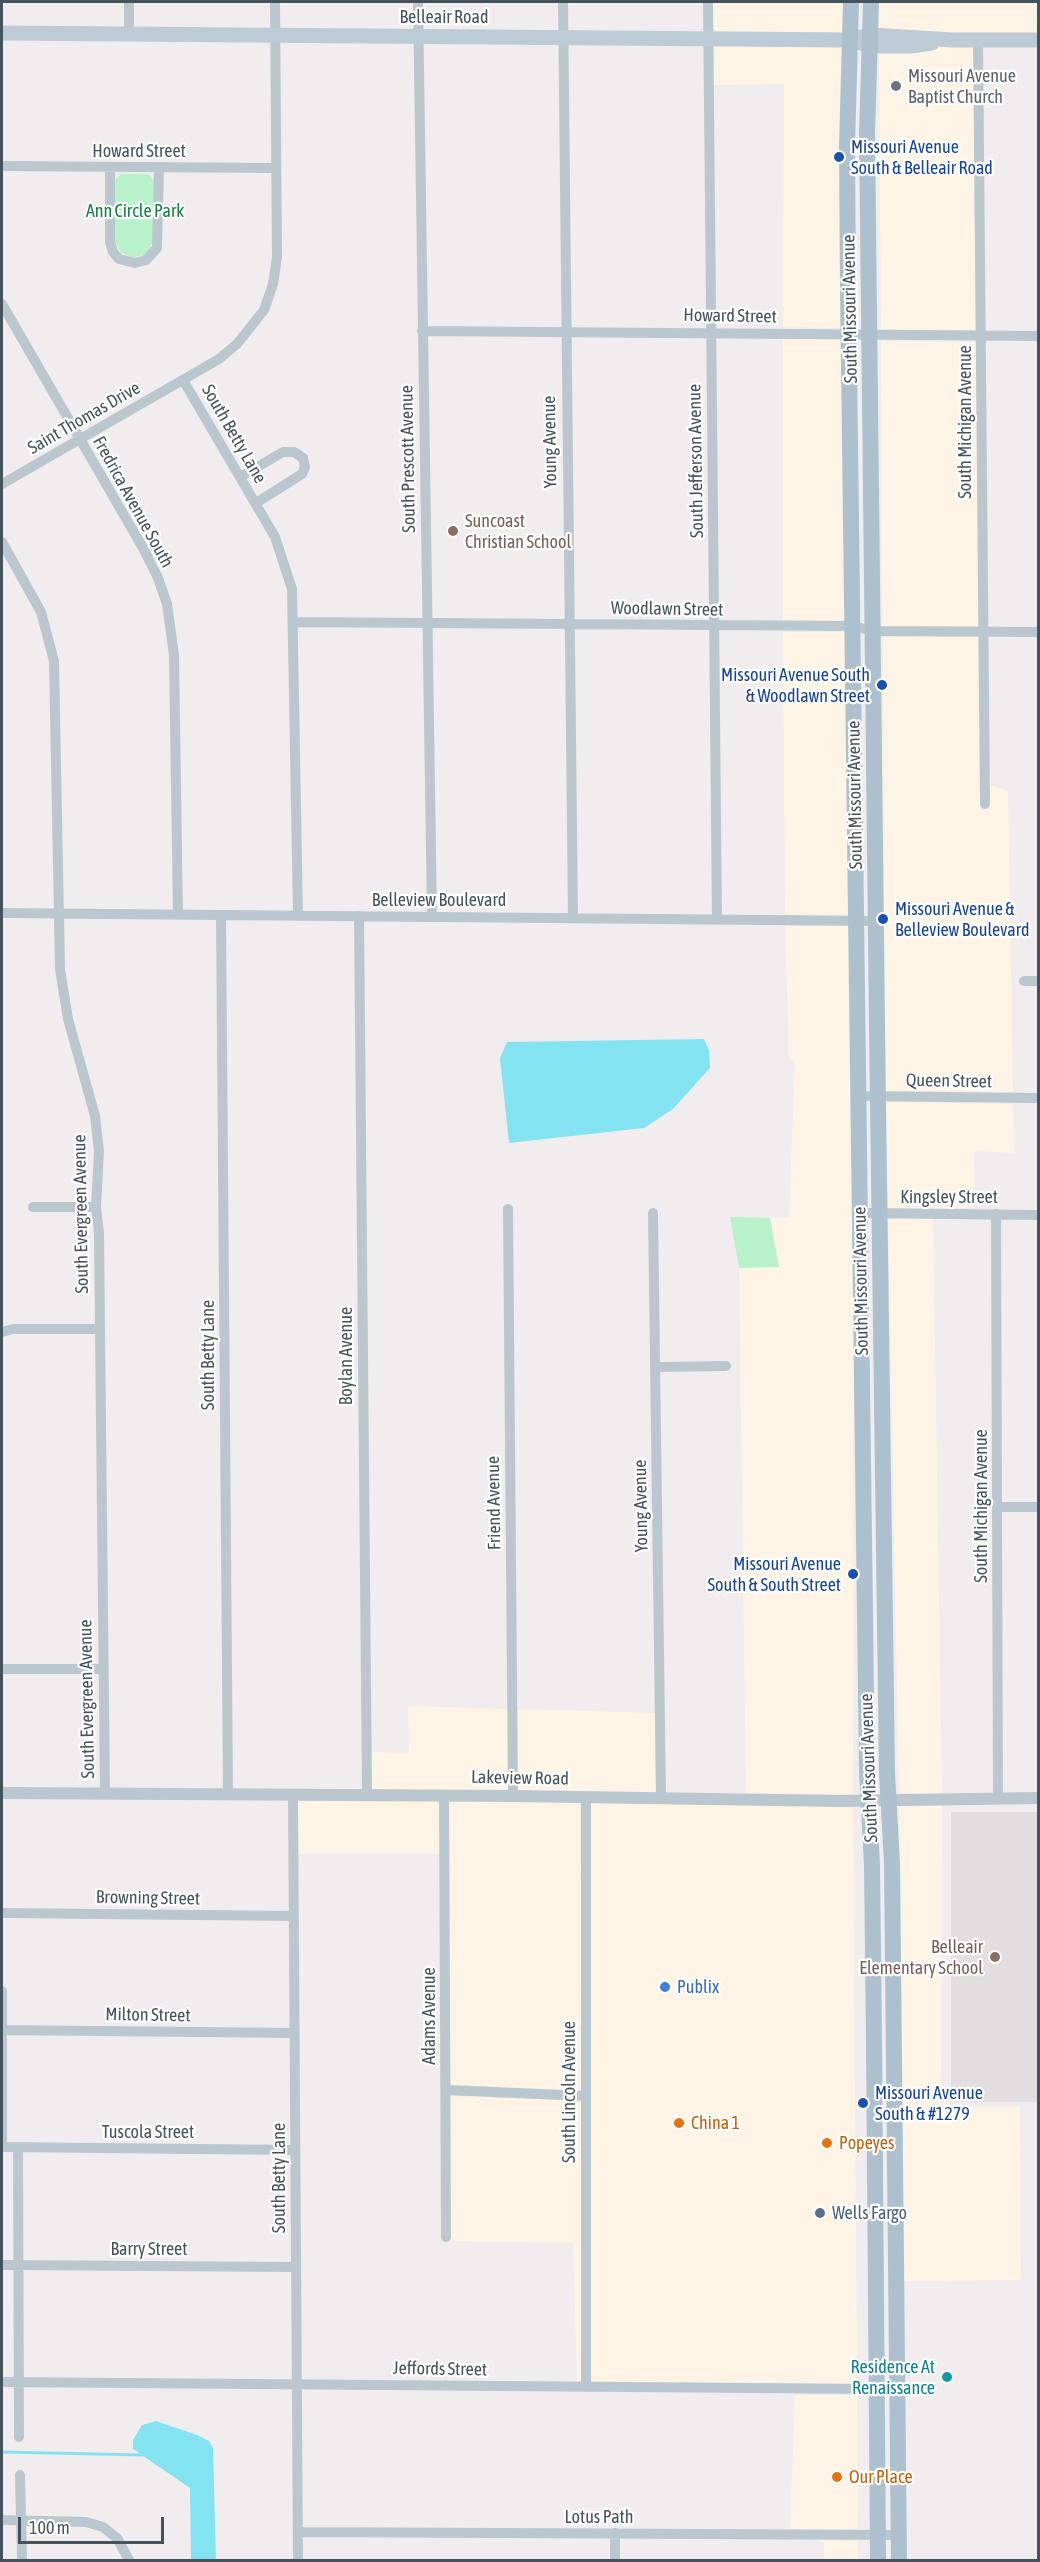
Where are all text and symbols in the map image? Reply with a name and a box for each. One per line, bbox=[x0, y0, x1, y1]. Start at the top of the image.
street label: Belleair Road bbox=[400, 6, 488, 28]
place label: Missouri Avenue Baptist Church bbox=[908, 65, 1016, 107]
marker: Missouri Avenue Baptist Church bbox=[889, 79, 903, 93]
place label: Missouri Avenue South & Belleair Road bbox=[851, 136, 993, 178]
street label: Howard Street bbox=[92, 140, 186, 162]
marker: Missouri Avenue South & Belleair Road bbox=[832, 150, 846, 164]
park label: Ann Circle Park bbox=[86, 200, 184, 222]
street label: South Missouri Avenue bbox=[838, 234, 862, 384]
street label: Howard Street bbox=[683, 304, 777, 328]
street label: South Michigan Avenue bbox=[954, 345, 976, 499]
street label: Saint Thomas Drive bbox=[24, 377, 144, 459]
street label: South Betty Lane bbox=[197, 381, 271, 487]
street label: South Jefferson Avenue bbox=[684, 384, 708, 538]
street label: South Prescott Avenue bbox=[396, 385, 420, 533]
street label: Young Avenue bbox=[538, 395, 562, 489]
street label: Fredrica Avenue South bbox=[88, 433, 178, 571]
place label: Suncoast Christian School bbox=[465, 510, 571, 552]
marker: Suncoast Christian School bbox=[446, 524, 460, 538]
street label: Woodlawn Street bbox=[611, 597, 723, 621]
place label: Missouri Avenue South & Woodlawn Street bbox=[721, 664, 870, 706]
marker: Missouri Avenue South & Woodlawn Street bbox=[875, 678, 889, 692]
street label: South Missouri Avenue bbox=[843, 720, 867, 870]
street label: Belleview Boulevard bbox=[372, 889, 506, 911]
place label: Missouri Avenue & Belleview Boulevard bbox=[895, 898, 1030, 940]
marker: Missouri Avenue & Belleview Boulevard bbox=[876, 912, 890, 926]
street label: Queen Street bbox=[906, 1069, 992, 1093]
street label: South Evergreen Avenue bbox=[69, 1134, 93, 1294]
street label: Kingsley Street bbox=[900, 1186, 998, 1208]
street label: South Missouri Avenue bbox=[849, 1206, 873, 1356]
street label: South Betty Lane bbox=[197, 1300, 219, 1410]
street label: Boylan Avenue bbox=[335, 1307, 357, 1405]
street label: South Michigan Avenue bbox=[970, 1429, 992, 1583]
street label: Friend Avenue bbox=[482, 1456, 506, 1550]
street label: Young Avenue bbox=[629, 1459, 653, 1553]
place label: Missouri Avenue South & South Street bbox=[707, 1553, 841, 1596]
marker: Missouri Avenue South & South Street bbox=[846, 1567, 860, 1581]
street label: South Evergreen Avenue bbox=[75, 1619, 99, 1779]
street label: South Missouri Avenue bbox=[856, 1693, 882, 1843]
street label: Lakeview Road bbox=[471, 1766, 569, 1790]
street label: Browning Street bbox=[96, 1886, 200, 1910]
place label: Belleair Elementary School bbox=[859, 1936, 983, 1978]
marker: Belleair Elementary School bbox=[988, 1950, 1002, 1964]
street label: Adams Avenue bbox=[418, 1967, 440, 2065]
place label: Publix bbox=[677, 1976, 719, 1998]
marker: Publix bbox=[658, 1980, 672, 1994]
street label: Milton Street bbox=[105, 2003, 191, 2027]
street label: South Lincoln Avenue bbox=[558, 2021, 580, 2163]
place label: Missouri Avenue South & #1279 bbox=[875, 2082, 983, 2124]
marker: Missouri Avenue South & #1279 bbox=[856, 2096, 870, 2110]
place label: China 1 bbox=[691, 2112, 740, 2134]
marker: China 1 bbox=[672, 2116, 686, 2130]
street label: Tuscola Street bbox=[102, 2121, 194, 2143]
street label: South Betty Lane bbox=[268, 2123, 290, 2233]
place label: Popeyes bbox=[839, 2132, 894, 2154]
marker: Popeyes bbox=[820, 2136, 834, 2150]
place label: Wells Fargo bbox=[832, 2202, 907, 2224]
marker: Wells Fargo bbox=[813, 2206, 827, 2220]
street label: Barry Street bbox=[111, 2238, 187, 2260]
place label: Residence At Renaissance bbox=[851, 2356, 935, 2398]
street label: Jeffords Street bbox=[393, 2357, 487, 2381]
marker: Residence At Renaissance bbox=[940, 2370, 954, 2384]
place label: Our Place bbox=[849, 2466, 913, 2488]
marker: Our Place bbox=[830, 2470, 844, 2484]
scale bar bbox=[21, 2505, 166, 2543]
street label: Lotus Path bbox=[565, 2506, 633, 2528]
text: 100 m bbox=[29, 2517, 70, 2538]

